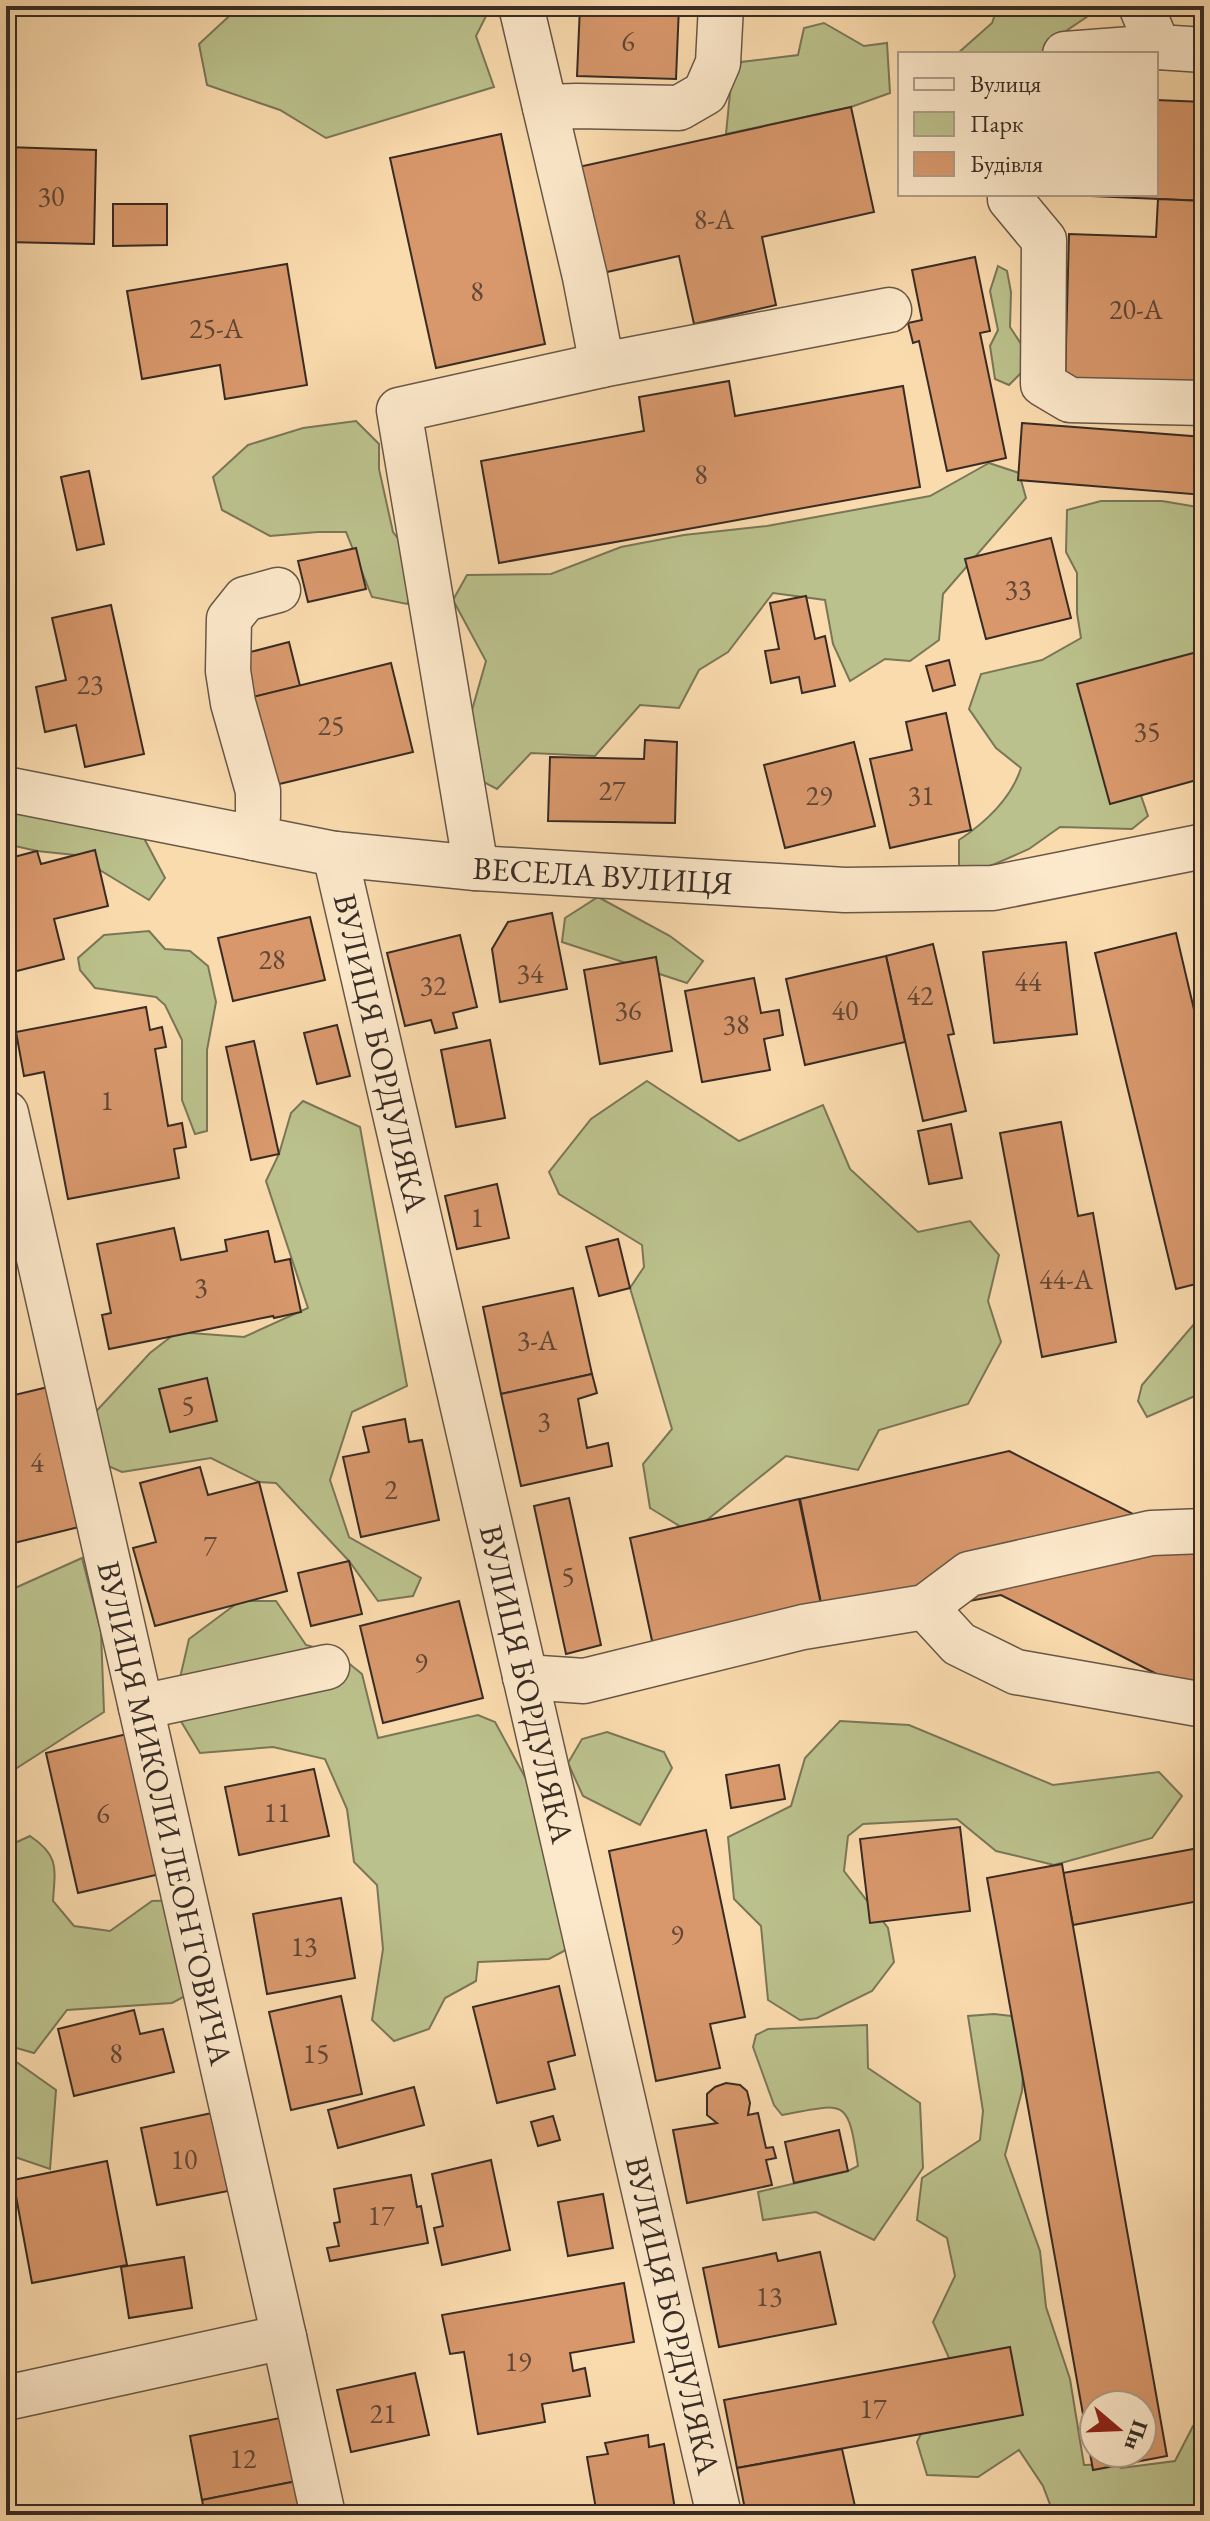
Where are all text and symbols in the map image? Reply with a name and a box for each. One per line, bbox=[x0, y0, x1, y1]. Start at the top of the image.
house number: 6 bbox=[621, 23, 635, 59]
legend bbox=[898, 52, 1158, 196]
text: Вулиця bbox=[970, 68, 1042, 99]
text: Парк bbox=[970, 108, 1024, 139]
text: Будівля bbox=[970, 148, 1043, 179]
house number: 30 bbox=[38, 178, 64, 214]
house number: 8-А bbox=[694, 201, 735, 237]
house number: 8 bbox=[470, 273, 484, 309]
house number: 20-А bbox=[1109, 291, 1164, 327]
house number: 25-А bbox=[189, 310, 244, 346]
house number: 8 bbox=[694, 456, 708, 492]
house number: 33 bbox=[1005, 571, 1031, 607]
house number: 23 bbox=[77, 666, 103, 702]
house number: 25 bbox=[318, 707, 344, 743]
house number: 35 bbox=[1134, 713, 1160, 749]
house number: 27 bbox=[599, 772, 626, 808]
house number: 29 bbox=[806, 777, 832, 813]
house number: 31 bbox=[908, 777, 934, 813]
street label: ВЕСЕЛА ВУЛИЦЯ bbox=[472, 847, 734, 904]
street label: ВУЛИЦЯ БОРДУЛЯКА bbox=[324, 890, 438, 1217]
house number: 28 bbox=[259, 941, 285, 977]
house number: 34 bbox=[517, 955, 544, 991]
house number: 44 bbox=[1015, 963, 1042, 999]
house number: 32 bbox=[420, 967, 447, 1003]
house number: 42 bbox=[907, 977, 934, 1013]
house number: 36 bbox=[615, 992, 641, 1028]
house number: 40 bbox=[832, 992, 858, 1028]
house number: 38 bbox=[723, 1006, 749, 1042]
house number: 1 bbox=[100, 1082, 114, 1118]
house number: 1 bbox=[470, 1199, 484, 1235]
house number: 44-А bbox=[1039, 1261, 1094, 1297]
house number: 3 bbox=[194, 1269, 208, 1305]
house number: 3-А bbox=[517, 1322, 558, 1358]
house number: 5 bbox=[181, 1387, 195, 1423]
house number: 3 bbox=[537, 1403, 551, 1439]
house number: 4 bbox=[30, 1444, 44, 1480]
house number: 2 bbox=[384, 1471, 398, 1507]
street label: ВУЛИЦЯ БОРДУЛЯКА bbox=[470, 1521, 584, 1848]
house number: 7 bbox=[203, 1527, 217, 1563]
street label: ВУЛИЦЯ МИКОЛИ ЛЕОНТОВИЧА bbox=[87, 1557, 243, 2070]
house number: 5 bbox=[561, 1558, 575, 1594]
house number: 9 bbox=[414, 1644, 428, 1680]
house number: 11 bbox=[264, 1794, 290, 1830]
house number: 6 bbox=[96, 1795, 110, 1831]
house number: 9 bbox=[670, 1916, 684, 1952]
house number: 13 bbox=[291, 1928, 317, 1964]
house number: 8 bbox=[109, 2035, 123, 2071]
house number: 15 bbox=[303, 2035, 329, 2071]
house number: 10 bbox=[171, 2141, 197, 2177]
street label: ВУЛИЦЯ БОРДУЛЯКА bbox=[616, 2152, 730, 2479]
house number: 17 bbox=[368, 2197, 395, 2233]
house number: 13 bbox=[756, 2278, 782, 2314]
house number: 19 bbox=[505, 2343, 531, 2379]
north arrow bbox=[1078, 2389, 1158, 2469]
house number: 17 bbox=[860, 2390, 887, 2426]
house number: 21 bbox=[370, 2395, 396, 2431]
text: Пн bbox=[1118, 2416, 1155, 2455]
house number: 12 bbox=[230, 2440, 257, 2476]

